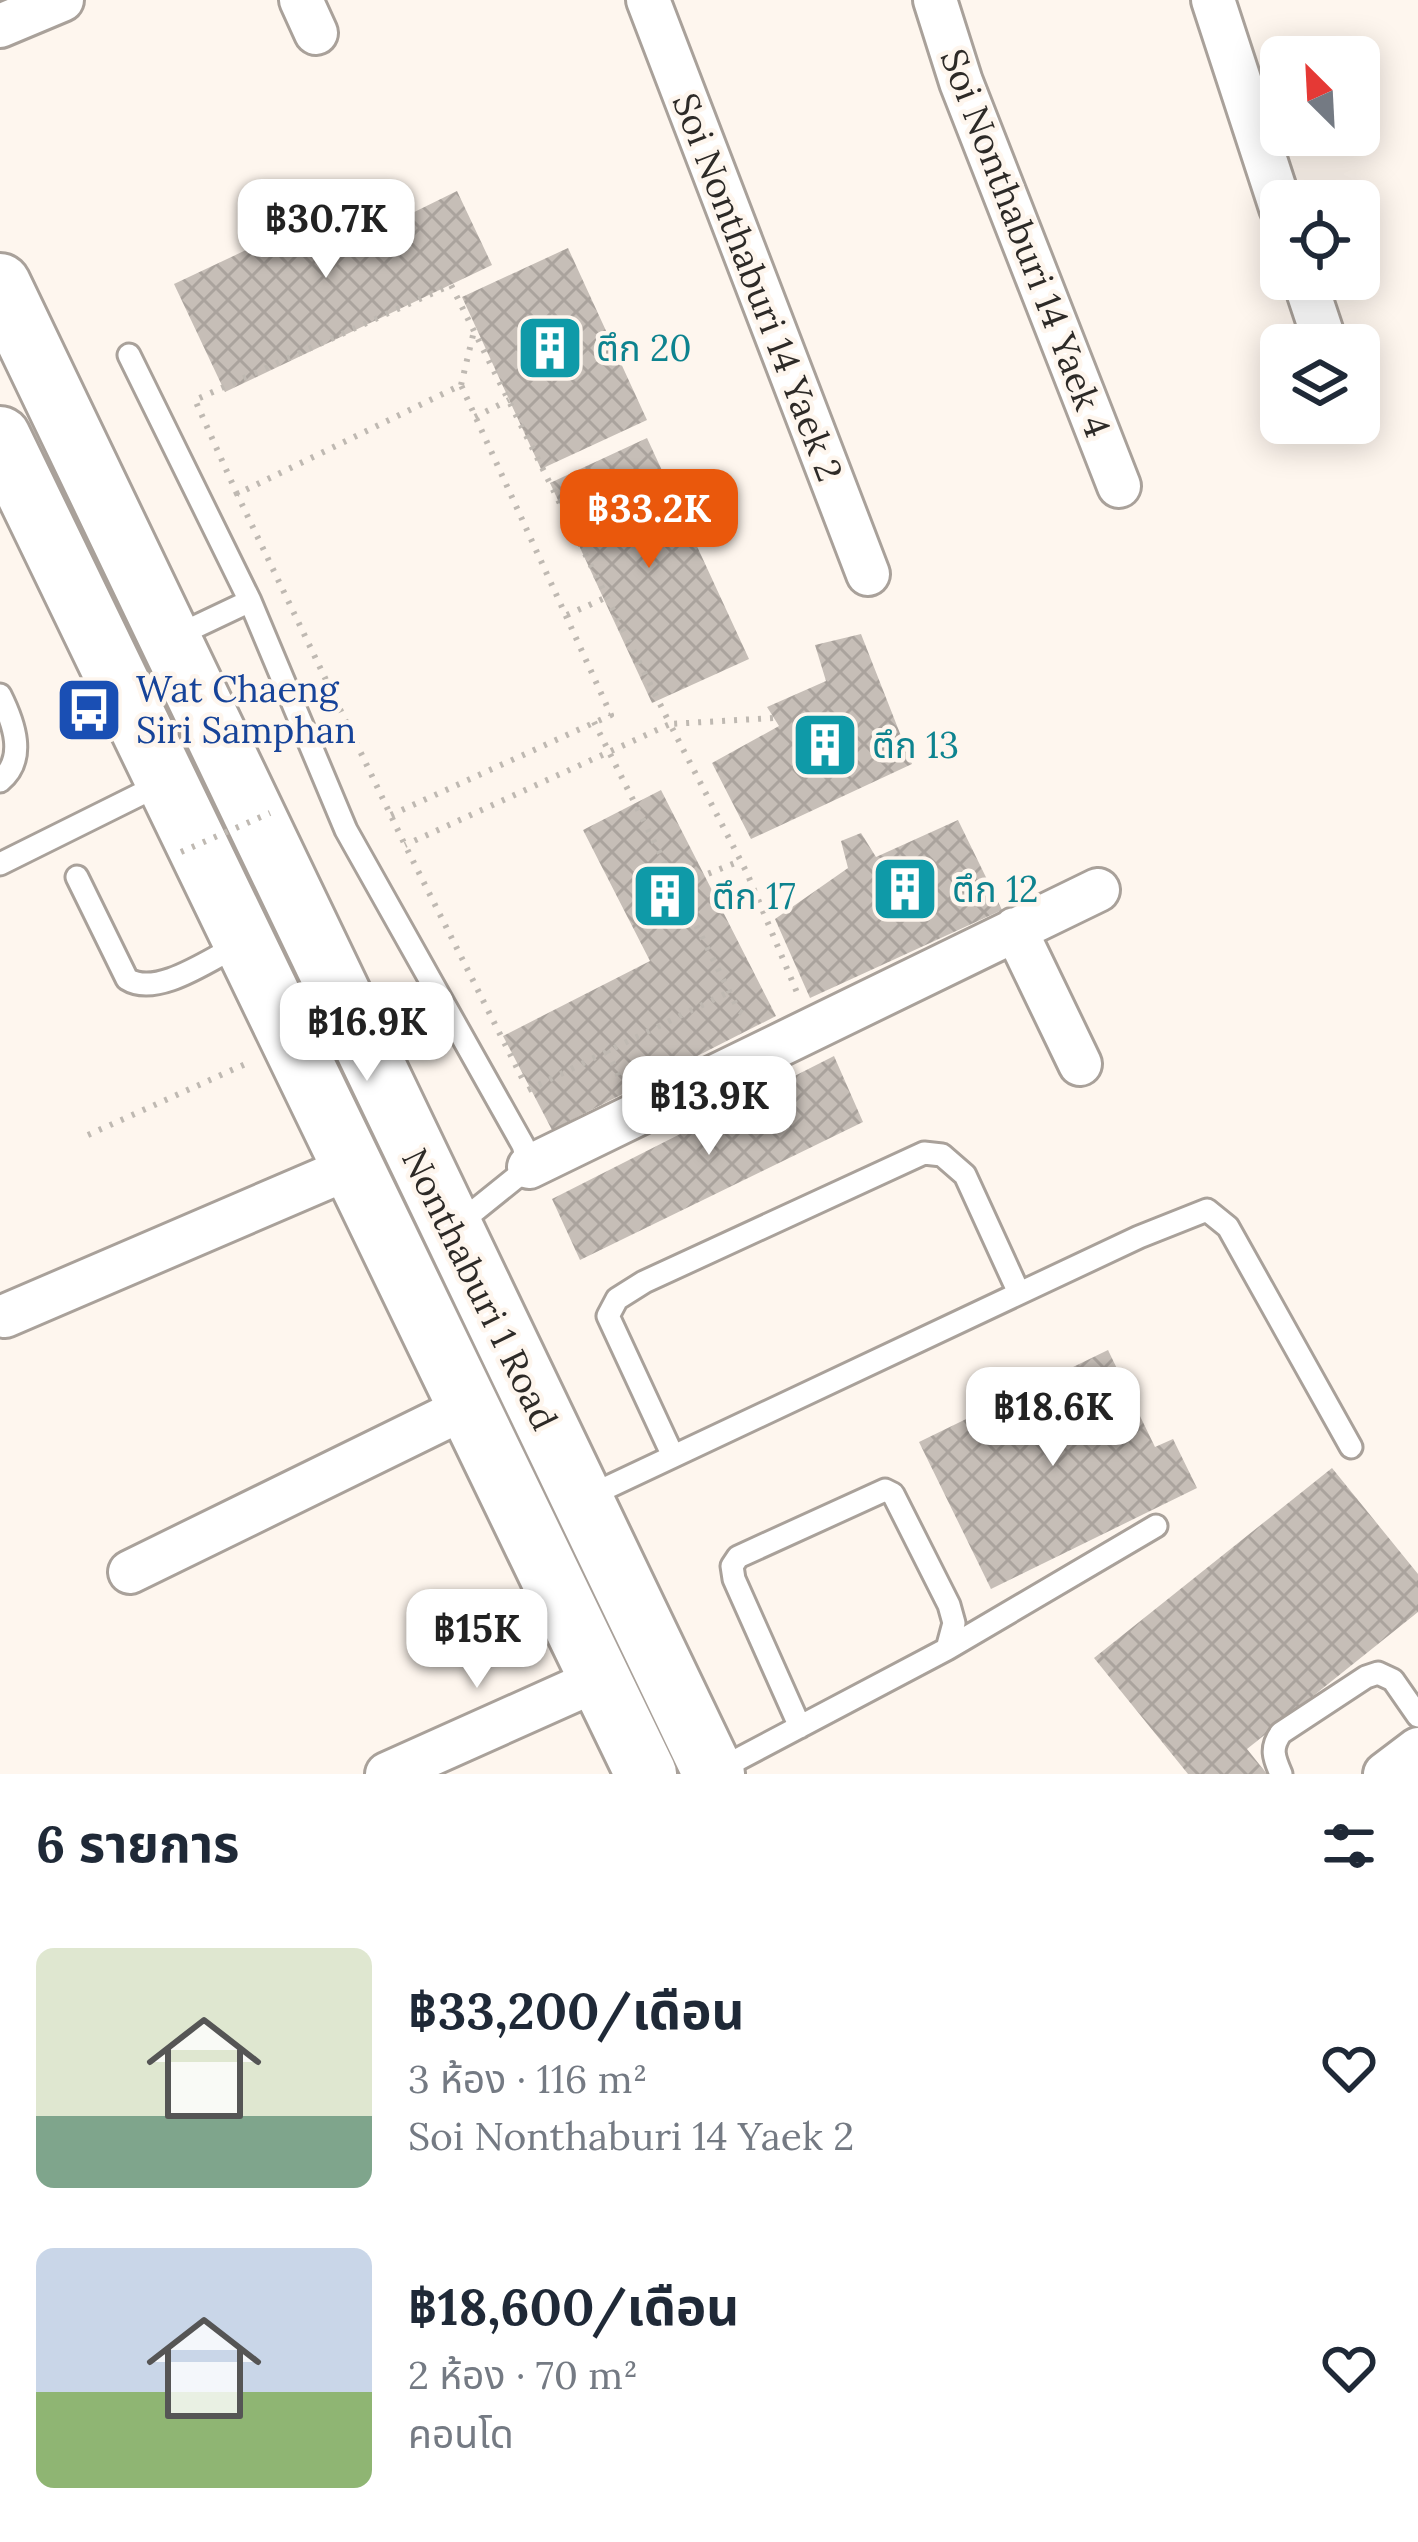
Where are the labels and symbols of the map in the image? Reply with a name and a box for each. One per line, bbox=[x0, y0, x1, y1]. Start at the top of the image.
north arrow bbox=[1260, 36, 1380, 156]
street label: Soi Nonthaburi 14 Yaek 4 bbox=[931, 42, 1121, 444]
street label: Soi Nonthaburi 14 Yaek 2 bbox=[663, 87, 853, 487]
pin: ฿30.7K bbox=[228, 179, 424, 281]
building icon: ตึก 20 bbox=[515, 313, 585, 383]
place label: ตึก 20 bbox=[596, 325, 692, 371]
pin: ฿33.2K bbox=[551, 469, 747, 571]
place label: Wat Chaeng Siri Samphan bbox=[136, 666, 356, 753]
bus stop icon: Wat Chaeng Siri Samphan bbox=[54, 675, 124, 745]
building icon: ตึก 13 bbox=[790, 710, 860, 780]
place label: ตึก 13 bbox=[872, 722, 959, 768]
building icon: ตึก 12 bbox=[870, 854, 940, 924]
building icon: ตึก 17 bbox=[630, 861, 700, 931]
place label: ตึก 12 bbox=[952, 866, 1038, 912]
place label: ตึก 17 bbox=[712, 873, 796, 919]
pin: ฿16.9K bbox=[269, 982, 465, 1084]
pin: ฿13.9K bbox=[611, 1056, 807, 1158]
street label: Nonthaburi 1 Road bbox=[392, 1141, 568, 1437]
pin: ฿18.6K bbox=[955, 1367, 1151, 1469]
pin: ฿15K bbox=[406, 1589, 548, 1691]

